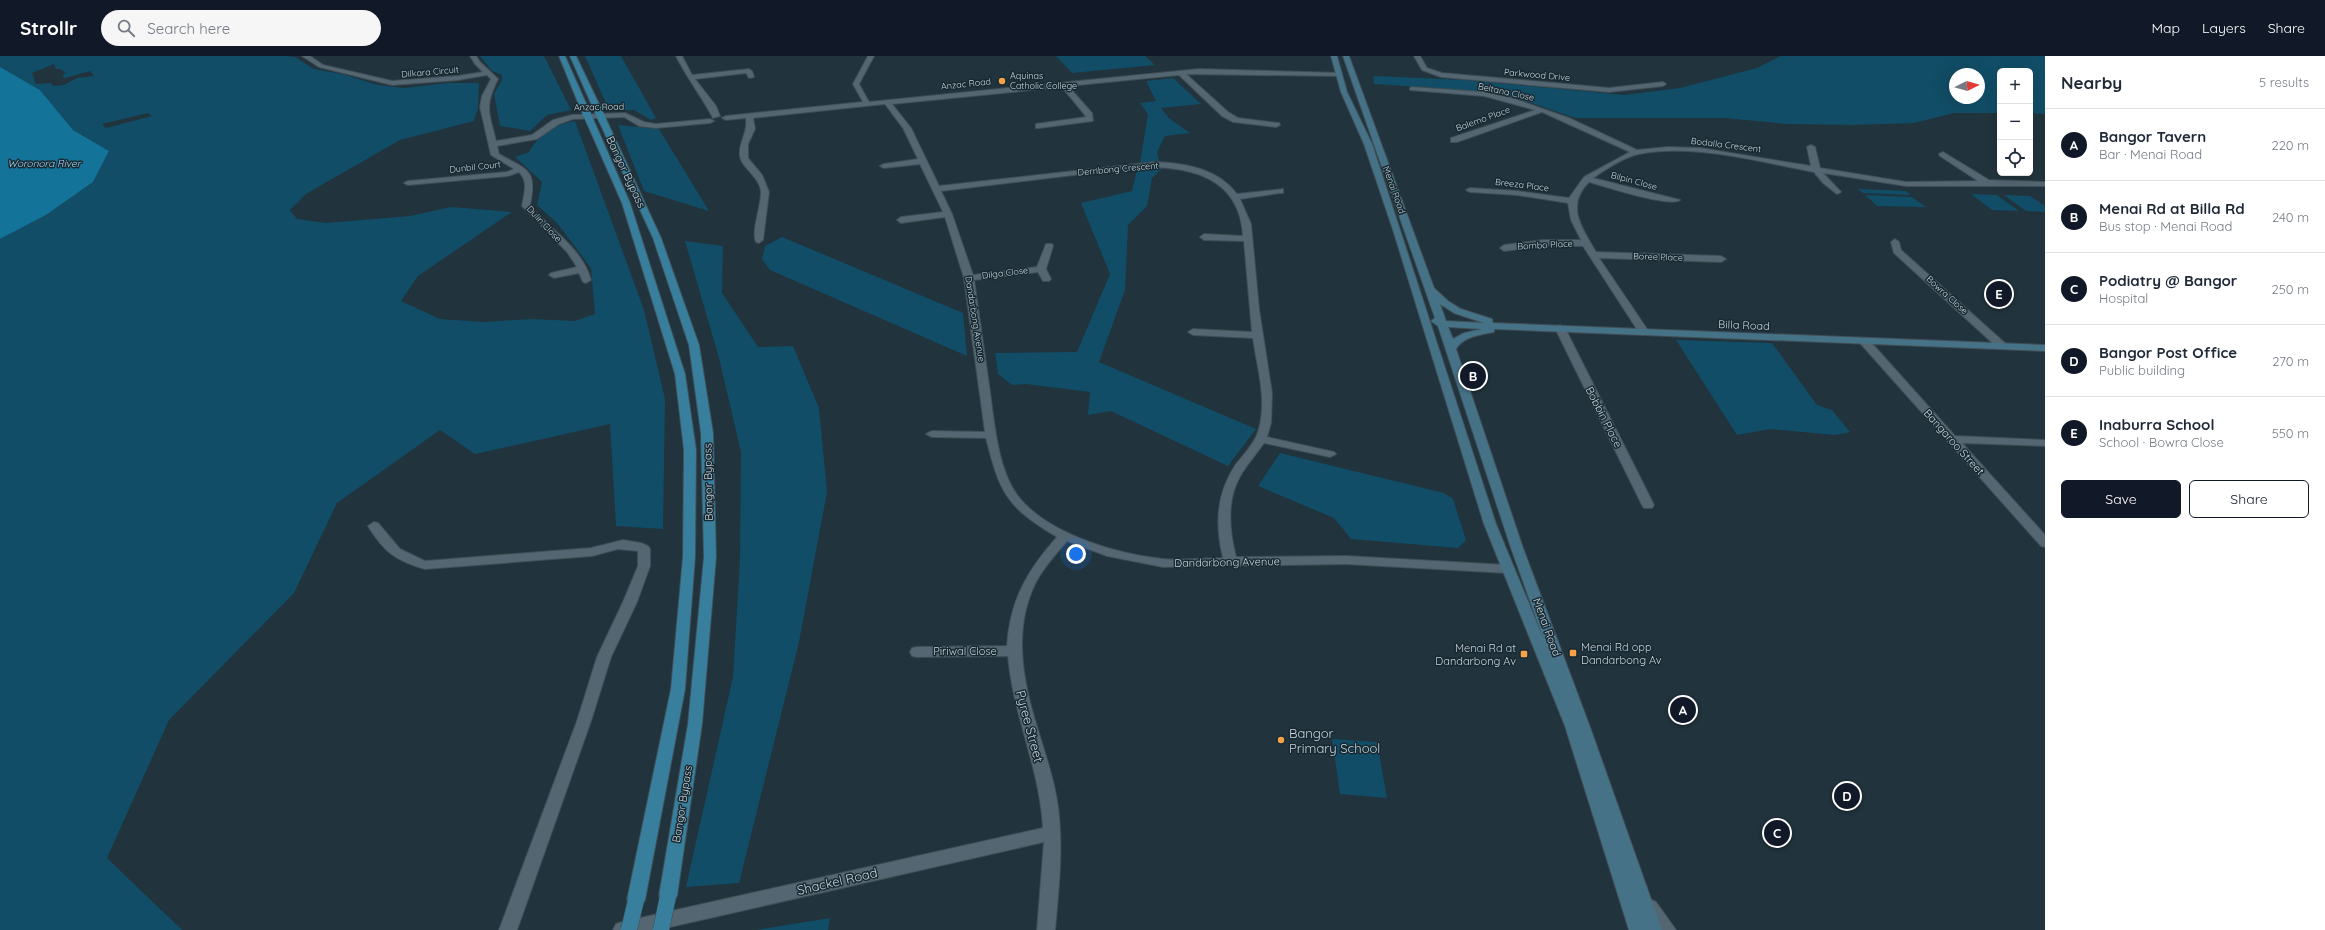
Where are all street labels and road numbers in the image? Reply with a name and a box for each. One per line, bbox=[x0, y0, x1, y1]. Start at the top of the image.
street label: Dilkara Circuit bbox=[401, 64, 459, 80]
street label: Parkwood Drive bbox=[1504, 66, 1571, 83]
street label: Anzac Road bbox=[940, 75, 992, 92]
street label: Beltana Close bbox=[1477, 80, 1535, 103]
street label: Anzac Road bbox=[574, 101, 624, 112]
street label: Balemo Place bbox=[1454, 104, 1512, 133]
street label: Bangor Bypass bbox=[603, 134, 649, 210]
street label: Bodalla Crescent bbox=[1690, 135, 1762, 154]
street label: Dunbil Court bbox=[449, 158, 501, 175]
street label: Derribong Crescent bbox=[1077, 159, 1159, 178]
street label: Menai Road bbox=[1381, 164, 1408, 215]
street label: Bilpin Close bbox=[1610, 169, 1658, 192]
street label: Breeza Place bbox=[1495, 176, 1550, 193]
street label: Dulin Close bbox=[525, 203, 564, 244]
street label: Bombo Place bbox=[1517, 238, 1573, 251]
street label: Boree Place bbox=[1633, 250, 1683, 263]
street label: Dilga Close bbox=[981, 264, 1029, 281]
street label: Bowra Close bbox=[1924, 273, 1970, 316]
street label: Dandarbong Avenue bbox=[963, 275, 988, 362]
street label: Billa Road bbox=[1718, 317, 1770, 333]
street label: Bobbin Place bbox=[1583, 384, 1625, 450]
street label: Bangaroo Street bbox=[1921, 406, 1987, 478]
street label: Bangor Bypass bbox=[700, 443, 716, 521]
street label: Dandarbong Avenue bbox=[1174, 554, 1280, 570]
street label: Menai Road bbox=[1530, 596, 1564, 658]
street label: Piriwal Close bbox=[933, 644, 997, 658]
street label: Pyree Street bbox=[1013, 688, 1047, 764]
street label: Bangor Bypass bbox=[669, 764, 695, 844]
street label: Shackel Road bbox=[795, 864, 879, 898]

